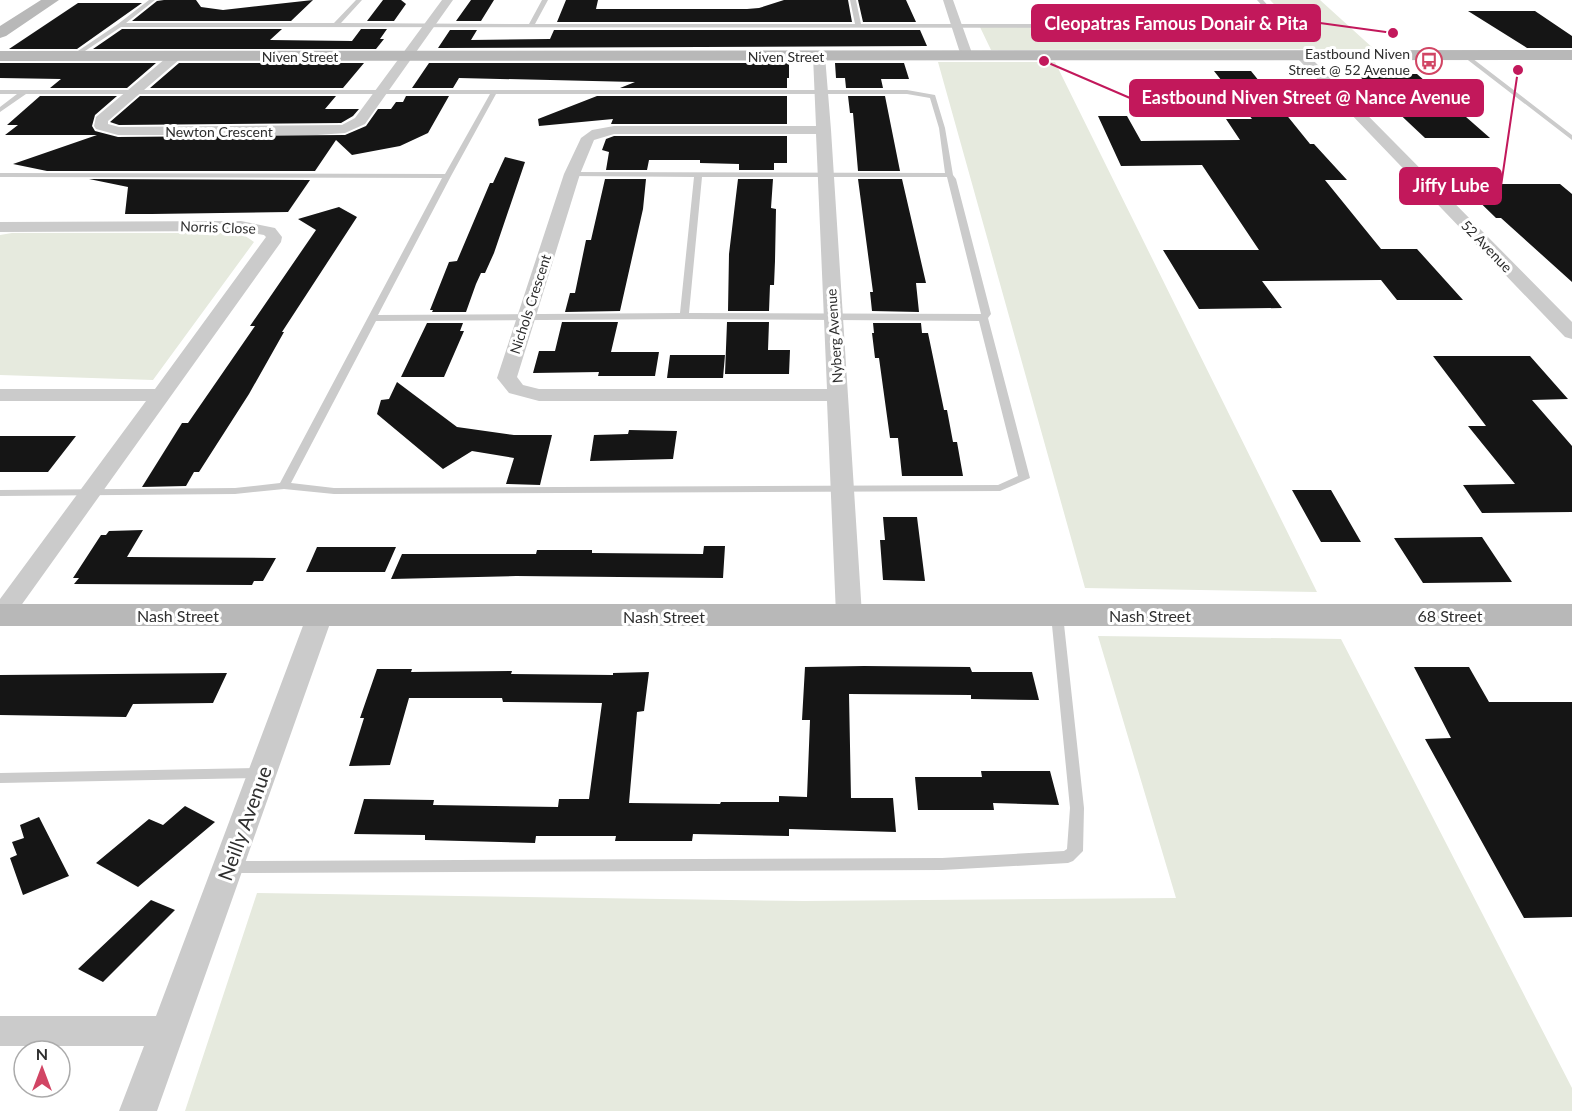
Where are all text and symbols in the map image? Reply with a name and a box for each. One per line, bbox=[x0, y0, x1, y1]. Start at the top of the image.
callout: Cleopatras Famous Donair & Pita bbox=[1032, 5, 1320, 41]
text: Cleopatras Famous Donair & Pita bbox=[1044, 12, 1308, 34]
place label: Eastbound Niven Street @ 52 Avenue bbox=[1289, 45, 1410, 78]
bus stop icon: Eastbound Niven Street @ 52 Avenue bbox=[1414, 46, 1444, 76]
street label: Niven Street bbox=[262, 48, 338, 65]
street label: Niven Street bbox=[748, 48, 824, 65]
callout: Eastbound Niven Street @ Nance Avenue bbox=[1130, 80, 1483, 116]
text: Eastbound Niven Street @ Nance Avenue bbox=[1142, 86, 1471, 108]
street label: Newton Crescent bbox=[165, 123, 273, 140]
callout: Jiffy Lube bbox=[1400, 168, 1501, 204]
text: Jiffy Lube bbox=[1413, 174, 1490, 196]
street label: 52 Avenue bbox=[1458, 216, 1516, 276]
street label: Norris Close bbox=[180, 217, 256, 237]
street label: Nichols Crescent bbox=[506, 252, 554, 356]
street label: Nyberg Avenue bbox=[822, 288, 846, 384]
street label: Nash Street bbox=[137, 606, 219, 625]
street label: Nash Street bbox=[1109, 606, 1191, 625]
street label: 68 Street bbox=[1418, 606, 1483, 625]
street label: Nash Street bbox=[623, 607, 705, 626]
street label: Neilly Avenue bbox=[212, 762, 276, 884]
north arrow bbox=[12, 1039, 72, 1099]
text: N bbox=[36, 1044, 48, 1063]

